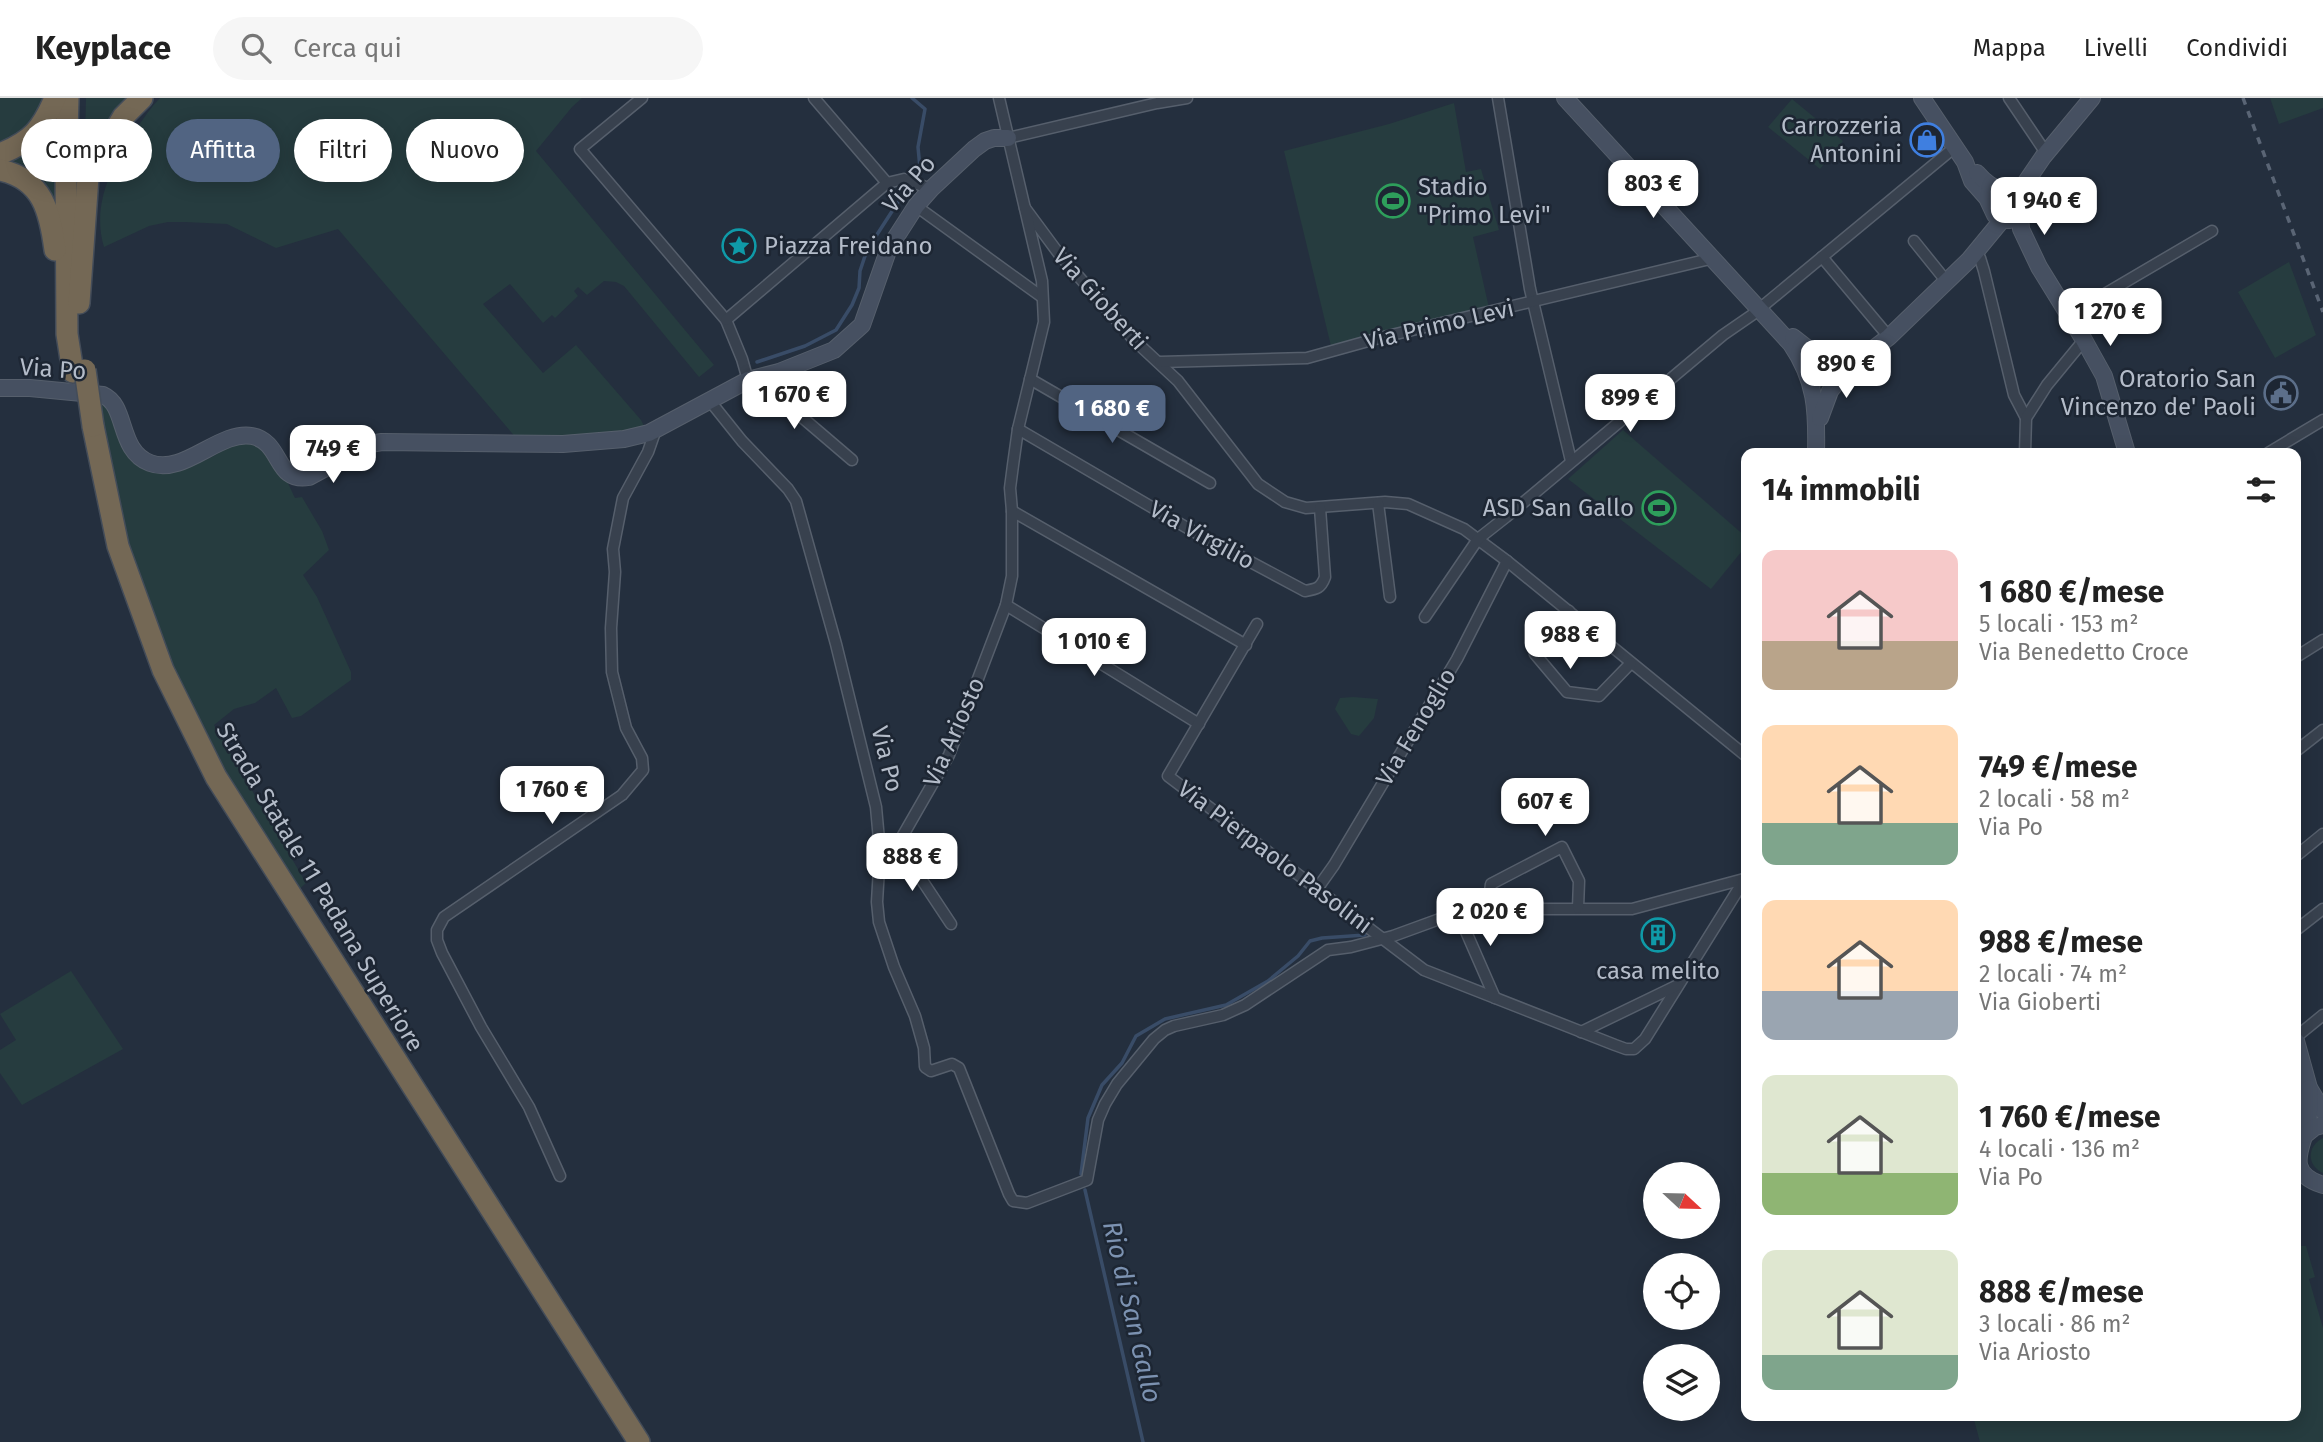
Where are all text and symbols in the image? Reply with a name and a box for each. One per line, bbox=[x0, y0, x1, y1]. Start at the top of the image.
search box bbox=[213, 17, 703, 80]
text: Keyplace bbox=[35, 28, 171, 68]
icon: search bbox=[237, 29, 275, 67]
text: Cerca qui bbox=[293, 33, 402, 64]
text: Mappa bbox=[1973, 34, 2046, 62]
text: Livelli bbox=[2084, 34, 2148, 62]
text: Condividi bbox=[2186, 34, 2288, 62]
place label: Carrozzeria Antonini bbox=[1781, 112, 1902, 168]
chip: Compra bbox=[21, 119, 152, 182]
chip: Affitta bbox=[166, 119, 280, 182]
chip: Filtri bbox=[294, 119, 392, 182]
chip: Nuovo bbox=[406, 119, 524, 182]
shop icon: Carrozzeria Antonini bbox=[1908, 121, 1946, 159]
street label: Via Po bbox=[877, 150, 941, 218]
pin: 803 € bbox=[1604, 160, 1702, 220]
text: 803 € bbox=[1624, 169, 1682, 197]
place label: Stadio "Primo Levi" bbox=[1418, 173, 1551, 229]
pin: 1 940 € bbox=[1979, 178, 2109, 237]
sports icon: Stadio "Primo Levi" bbox=[1374, 182, 1412, 220]
text: 1 940 € bbox=[2007, 186, 2081, 214]
place icon: Piazza Freidano bbox=[720, 227, 758, 265]
place label: Piazza Freidano bbox=[764, 232, 933, 260]
street label: Via Gioberti bbox=[1047, 242, 1153, 356]
pin: 1 270 € bbox=[2045, 288, 2175, 348]
street label: Via Primo Levi bbox=[1361, 294, 1517, 356]
text: 1 270 € bbox=[2075, 297, 2145, 325]
pin: 890 € bbox=[1797, 341, 1895, 400]
text: 890 € bbox=[1817, 349, 1875, 377]
street label: Via Po bbox=[19, 353, 87, 385]
place label: Oratorio San Vincenzo de' Paoli bbox=[2061, 365, 2256, 421]
pin: 1 670 € bbox=[729, 372, 859, 431]
pin: 899 € bbox=[1581, 374, 1679, 434]
public building icon: Oratorio San Vincenzo de' Paoli bbox=[2262, 374, 2300, 412]
text: 1 670 € bbox=[758, 380, 830, 408]
text: 899 € bbox=[1601, 383, 1659, 411]
pin: 1 680 € bbox=[1047, 386, 1177, 445]
text: 1 680 € bbox=[1075, 394, 1149, 422]
pin: 749 € bbox=[284, 426, 382, 485]
text: 749 € bbox=[306, 434, 360, 462]
icon: filters bbox=[2242, 471, 2280, 509]
text: 14 immobili bbox=[1762, 472, 1920, 508]
sports icon: ASD San Gallo bbox=[1640, 489, 1678, 527]
place label: ASD San Gallo bbox=[1483, 494, 1634, 522]
street label: Via Virgilio bbox=[1145, 495, 1259, 575]
text: 1 680 €/mese bbox=[1979, 574, 2164, 610]
icon: home bbox=[1818, 578, 1902, 662]
text: 5 locali · 153 m² bbox=[1979, 610, 2138, 638]
pin: 988 € bbox=[1521, 612, 1619, 671]
pin: 1 010 € bbox=[1029, 618, 1159, 678]
text: 988 € bbox=[1541, 620, 1599, 648]
text: 1 010 € bbox=[1058, 627, 1130, 655]
text: Via Benedetto Croce bbox=[1979, 638, 2189, 666]
street label: Via Fenoglio bbox=[1370, 663, 1462, 791]
street label: Via Ariosto bbox=[917, 673, 991, 791]
street label: Strada Statale 11 Padana Superiore bbox=[210, 717, 430, 1057]
street label: Via Po bbox=[865, 723, 909, 795]
text: 749 €/mese bbox=[1979, 749, 2138, 785]
icon: home bbox=[1818, 753, 1902, 837]
pin: 1 760 € bbox=[487, 766, 617, 826]
text: 1 760 € bbox=[516, 775, 588, 803]
street label: Via Pierpaolo Pasolini bbox=[1172, 775, 1378, 939]
pin: 607 € bbox=[1496, 778, 1594, 838]
text: 2 locali · 58 m² bbox=[1979, 785, 2130, 813]
text: 607 € bbox=[1517, 787, 1573, 815]
text: Via Po bbox=[1979, 813, 2043, 841]
pin: 888 € bbox=[863, 834, 961, 893]
text: 888 € bbox=[882, 842, 942, 870]
pin: 2 020 € bbox=[1425, 888, 1555, 948]
text: 2 020 € bbox=[1453, 897, 1527, 925]
building icon: casa melito bbox=[1639, 916, 1677, 954]
text: 988 €/mese bbox=[1979, 924, 2143, 960]
icon: home bbox=[1818, 928, 1902, 1012]
place label: casa melito bbox=[1596, 957, 1720, 985]
text: 2 locali · 74 m² bbox=[1979, 960, 2127, 988]
text: Via Gioberti bbox=[1979, 988, 2101, 1016]
text: 1 760 €/mese bbox=[1979, 1099, 2161, 1135]
icon: home bbox=[1818, 1103, 1902, 1187]
text: 4 locali · 136 m² bbox=[1979, 1135, 2140, 1163]
north arrow bbox=[1643, 1162, 1720, 1239]
map controls bbox=[1643, 1162, 1720, 1421]
text: Via Po bbox=[1979, 1163, 2043, 1191]
water label: Rio di San Gallo bbox=[1096, 1218, 1168, 1406]
button: locate bbox=[1643, 1253, 1720, 1330]
text: 888 €/mese bbox=[1979, 1274, 2144, 1310]
icon: home bbox=[1818, 1278, 1902, 1362]
text: 3 locali · 86 m² bbox=[1979, 1310, 2130, 1338]
text: Via Ariosto bbox=[1979, 1338, 2091, 1366]
button: layers bbox=[1643, 1344, 1720, 1421]

